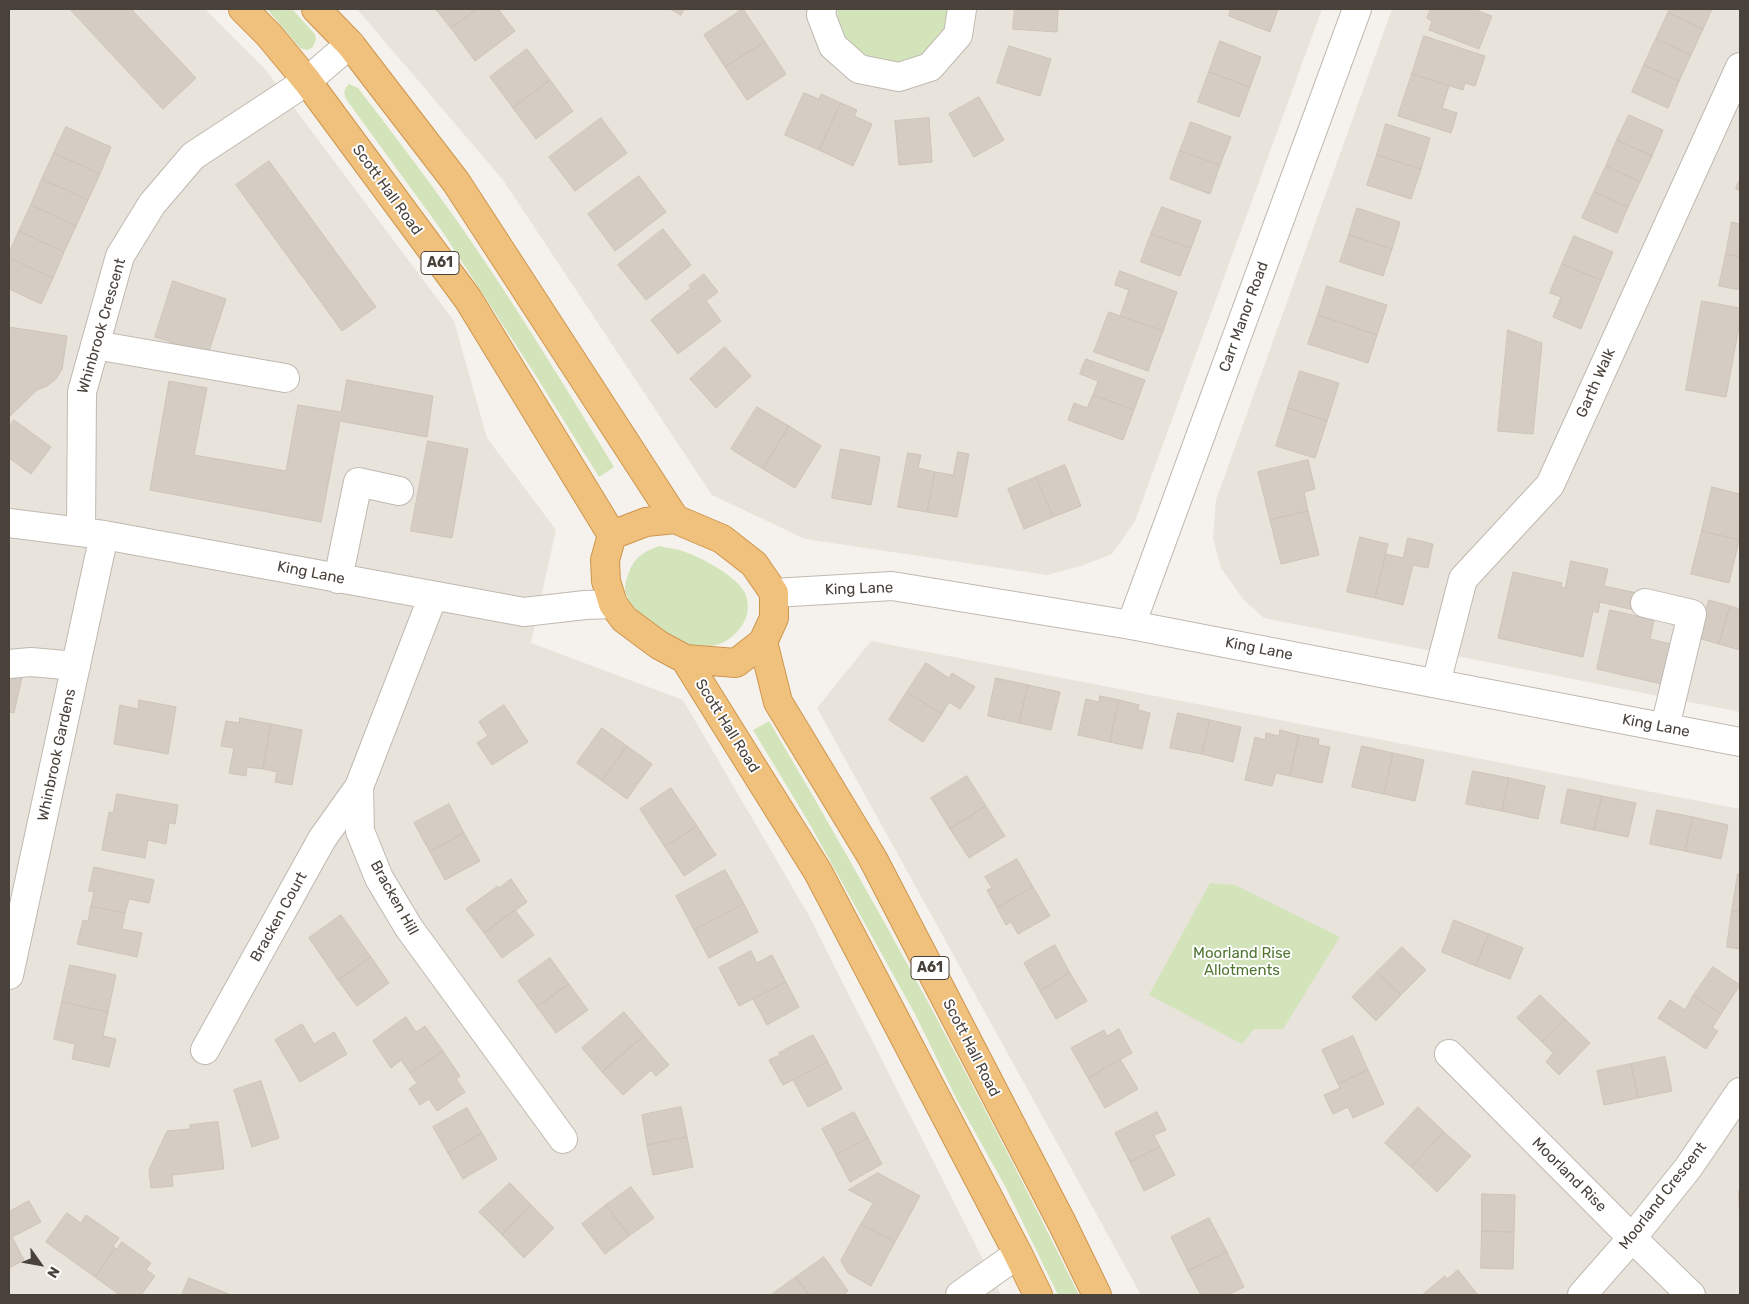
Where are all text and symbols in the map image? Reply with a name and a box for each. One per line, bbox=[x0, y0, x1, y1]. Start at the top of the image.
street label: Scott Hall Road bbox=[348, 141, 426, 239]
road number: A61 bbox=[421, 252, 459, 274]
street label: Whinbrook Crescent bbox=[74, 256, 130, 396]
street label: Carr Manor Road bbox=[1216, 259, 1272, 375]
street label: Garth Walk bbox=[1573, 345, 1619, 421]
street label: King Lane bbox=[276, 558, 346, 588]
street label: King Lane bbox=[824, 579, 894, 599]
street label: King Lane bbox=[1224, 634, 1294, 664]
street label: Scott Hall Road bbox=[691, 676, 763, 776]
street label: Whinbrook Gardens bbox=[34, 687, 80, 823]
street label: King Lane bbox=[1621, 711, 1691, 741]
street label: Bracken Hill bbox=[366, 858, 422, 938]
street label: Bracken Court bbox=[247, 869, 311, 965]
park label: Moorland Rise Allotments bbox=[1193, 945, 1291, 980]
road number: A61 bbox=[911, 956, 949, 980]
street label: Scott Hall Road bbox=[939, 996, 1003, 1100]
street label: Moorland Rise bbox=[1528, 1134, 1610, 1216]
street label: Moorland Crescent bbox=[1615, 1139, 1711, 1253]
north arrow bbox=[15, 1239, 65, 1289]
text: N bbox=[43, 1263, 63, 1281]

